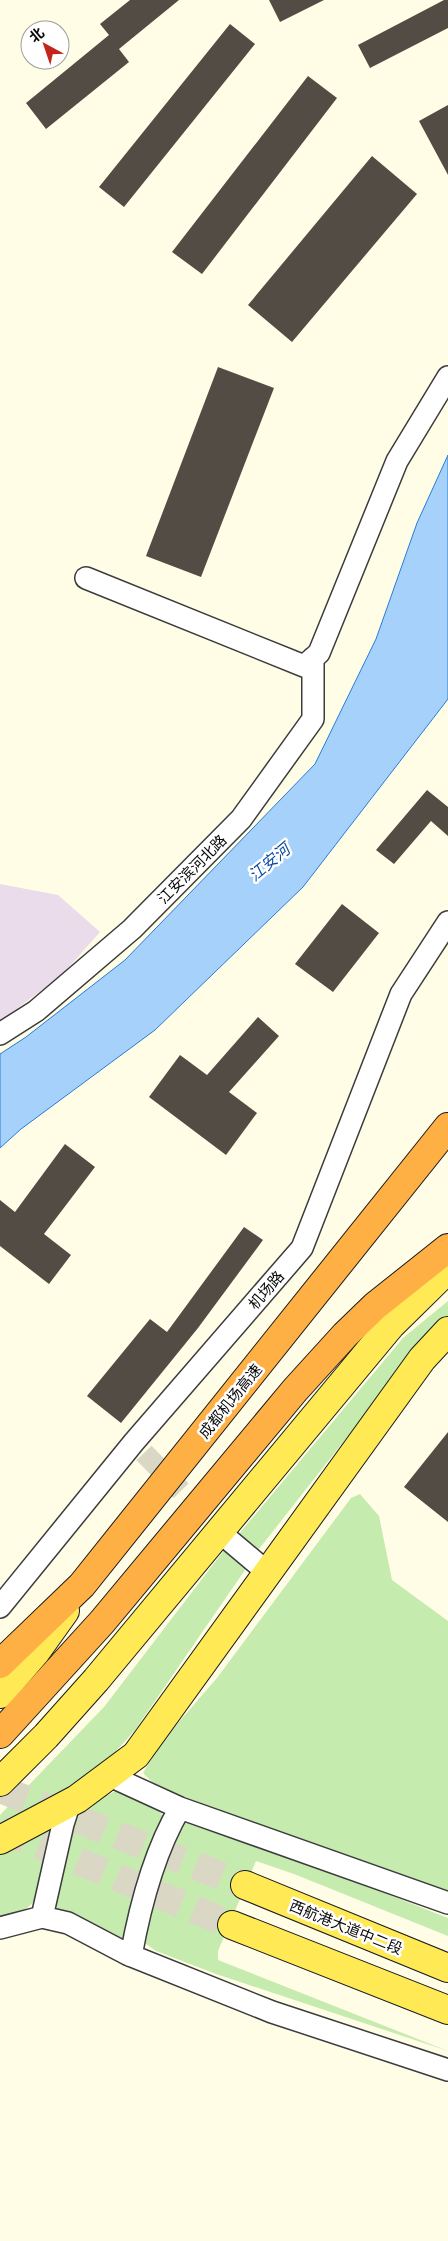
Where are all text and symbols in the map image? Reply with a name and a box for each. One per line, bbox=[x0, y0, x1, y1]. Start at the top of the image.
north arrow bbox=[20, 20, 70, 70]
text: 北 bbox=[25, 24, 48, 46]
street label: 江安滨河北路 bbox=[153, 830, 231, 908]
water label: 江安河 bbox=[244, 837, 296, 885]
street label: 机场路 bbox=[244, 1267, 288, 1313]
street label: 成都机场高速 bbox=[194, 1360, 266, 1442]
street label: 西航港大道中二段 bbox=[287, 1896, 405, 1958]

